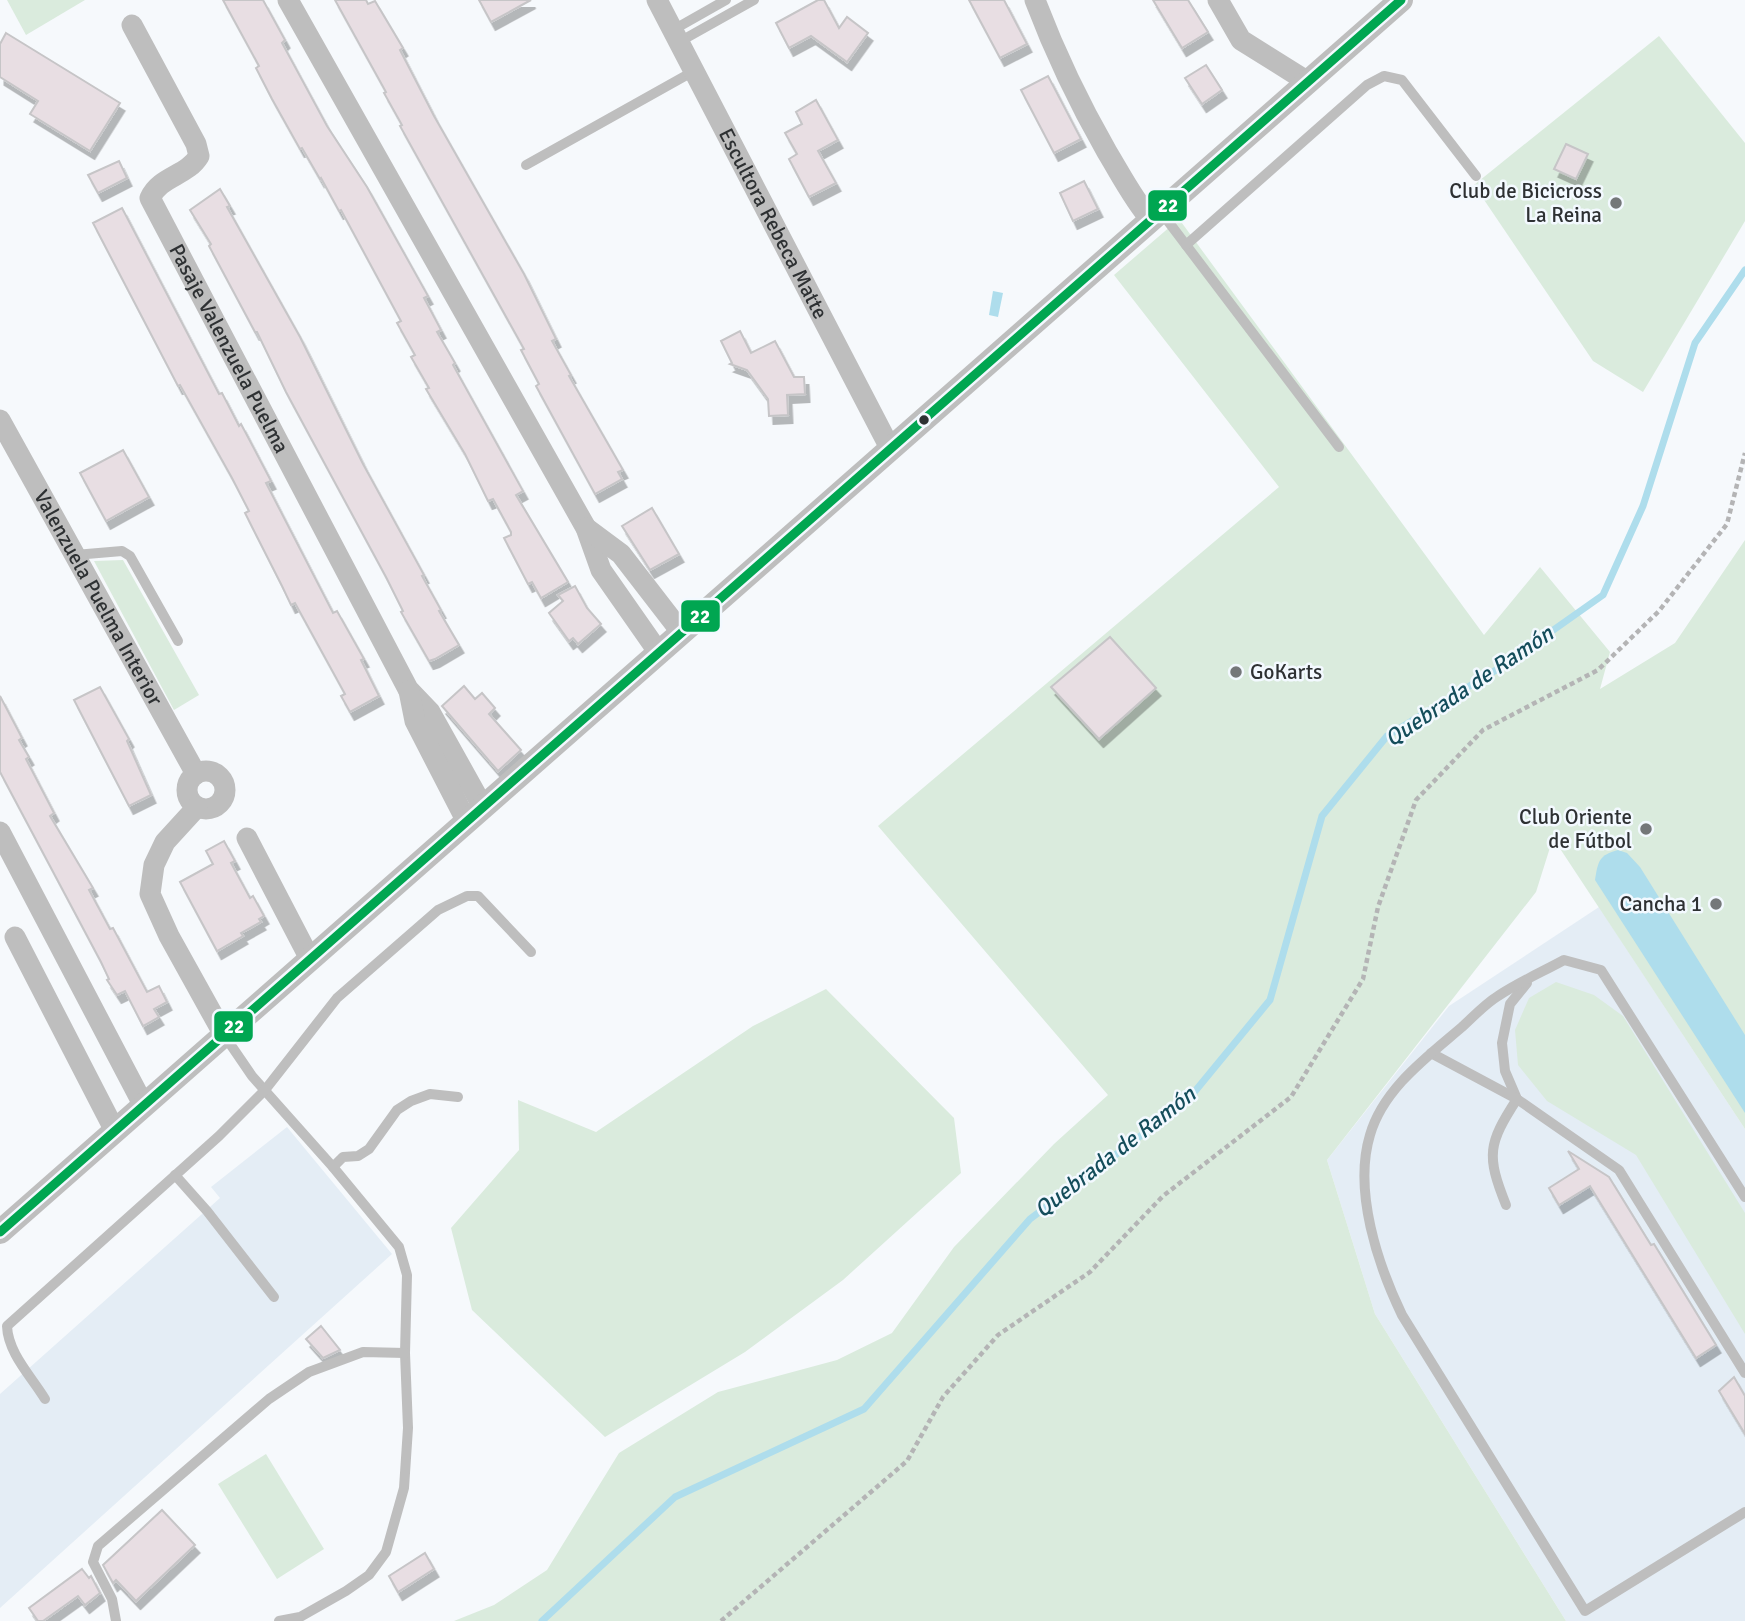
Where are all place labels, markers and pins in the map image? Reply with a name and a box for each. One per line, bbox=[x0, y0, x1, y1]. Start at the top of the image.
place label: Club de Bicicross La Reina bbox=[1449, 178, 1602, 228]
marker: Club de Bicicross La Reina bbox=[1608, 195, 1624, 211]
unlabelled marker bbox=[917, 413, 931, 427]
place label: GoKarts bbox=[1250, 659, 1322, 685]
marker: GoKarts bbox=[1228, 664, 1244, 680]
place label: Club Oriente de Fútbol bbox=[1519, 804, 1632, 854]
marker: Club Oriente de Fútbol bbox=[1638, 821, 1654, 837]
place label: Cancha 1 bbox=[1619, 891, 1702, 917]
marker: Cancha 1 bbox=[1708, 896, 1724, 912]

